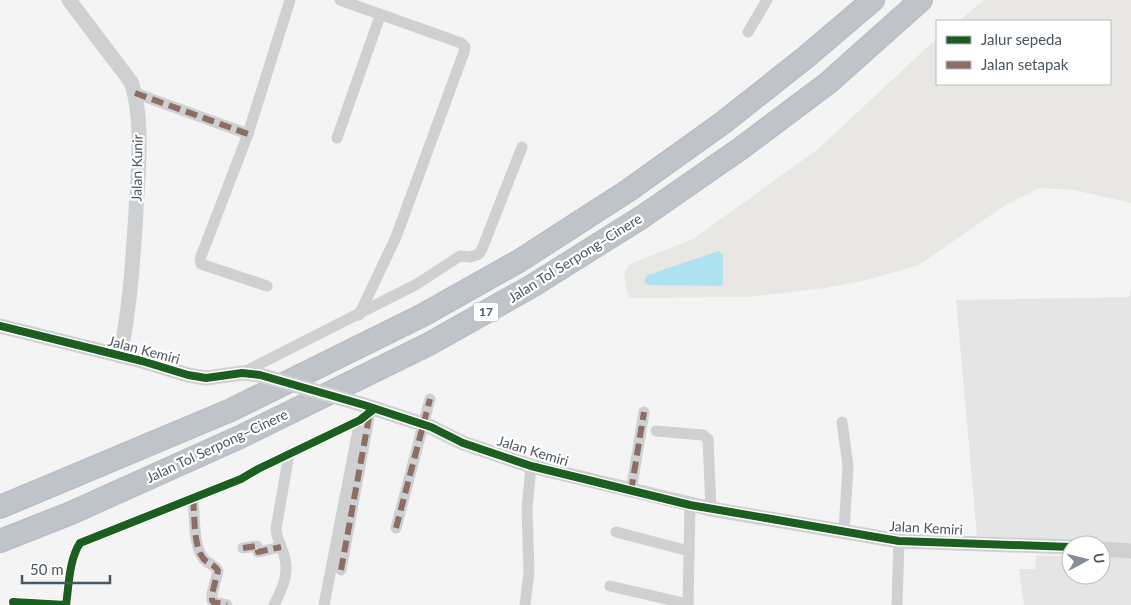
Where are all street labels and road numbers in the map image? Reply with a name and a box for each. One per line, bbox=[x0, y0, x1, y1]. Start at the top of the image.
street label: Jalan Kunir bbox=[127, 134, 146, 202]
street label: Jalan Tol Serpong–Cinere bbox=[505, 209, 645, 306]
road number: 17 bbox=[474, 302, 498, 322]
street label: Jalan Kemiri bbox=[106, 332, 182, 367]
street label: Jalan Tol Serpong–Cinere bbox=[143, 405, 290, 486]
street label: Jalan Kemiri bbox=[495, 432, 571, 469]
street label: Jalan Kemiri bbox=[889, 517, 963, 538]

